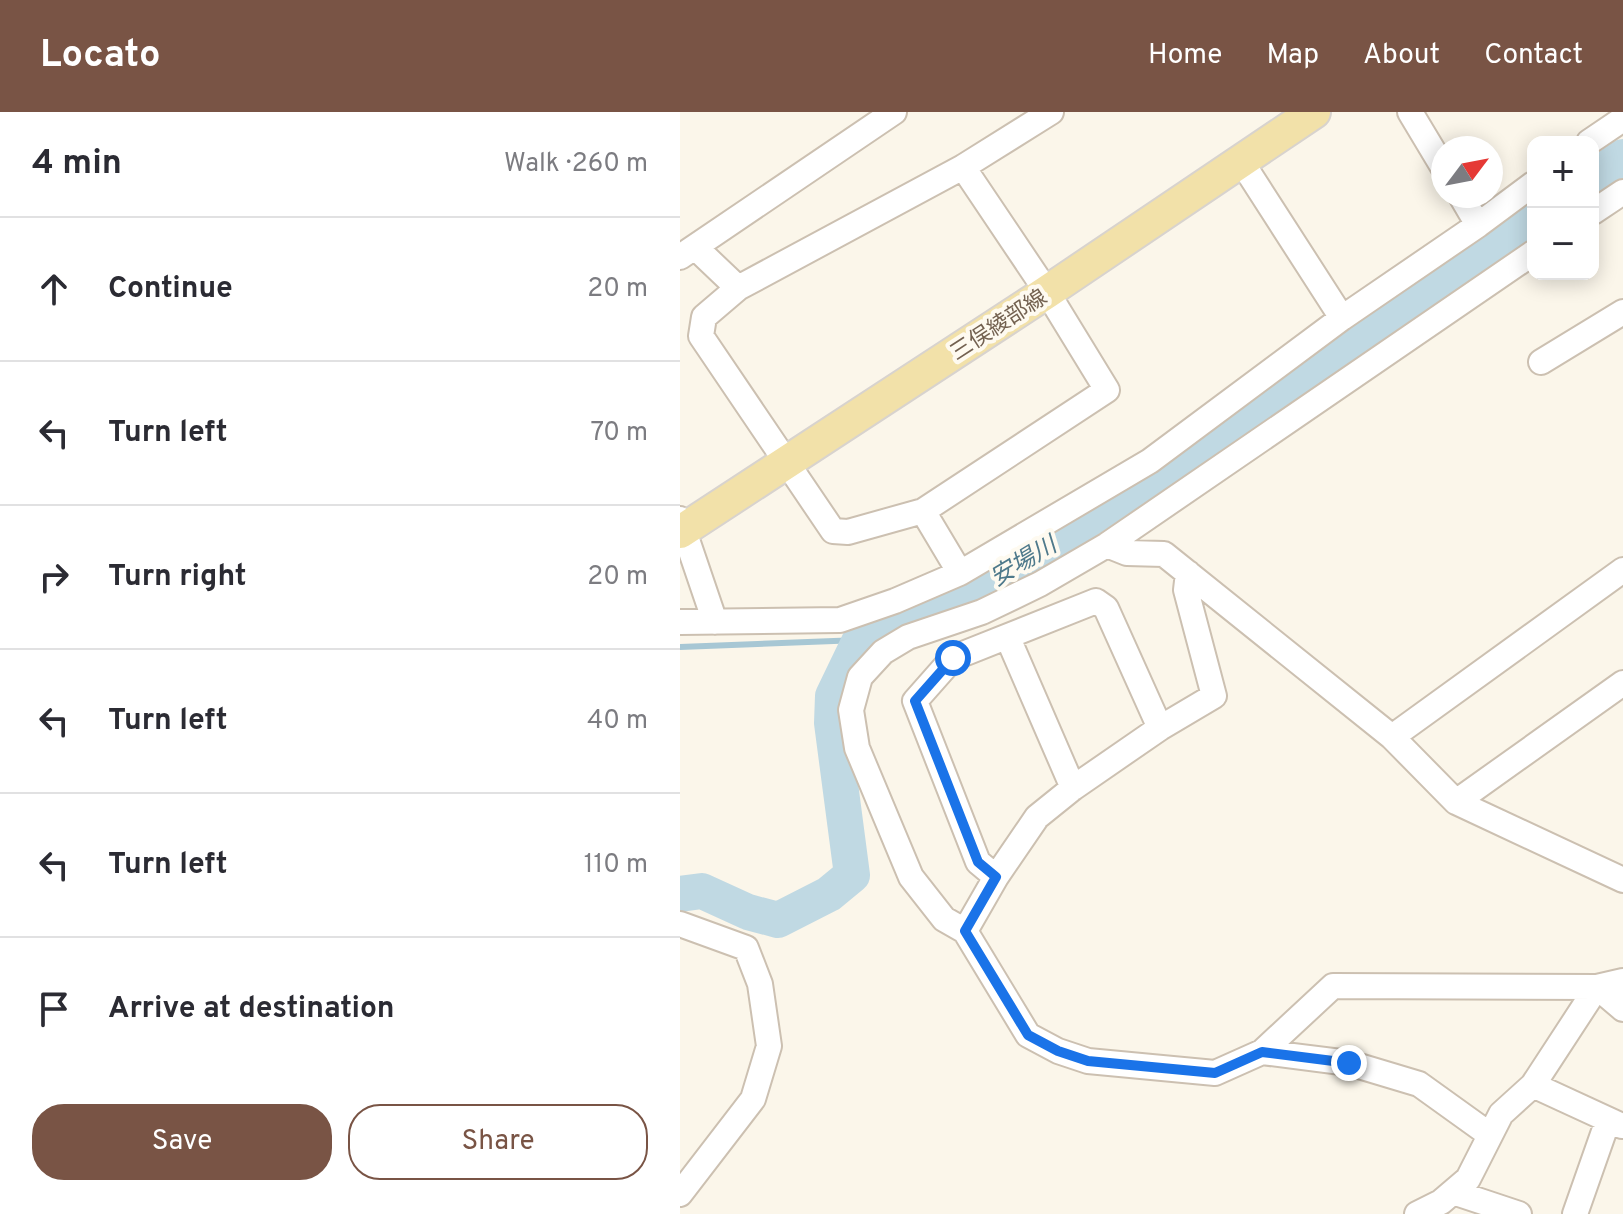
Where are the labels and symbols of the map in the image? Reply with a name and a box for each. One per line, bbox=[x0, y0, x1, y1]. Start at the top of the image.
north arrow bbox=[1431, 136, 1503, 208]
street label: 三俣綾部線 bbox=[946, 285, 1053, 367]
water label: 安場川 bbox=[985, 530, 1065, 594]
route start bbox=[935, 640, 971, 676]
route end bbox=[1331, 1045, 1367, 1081]

